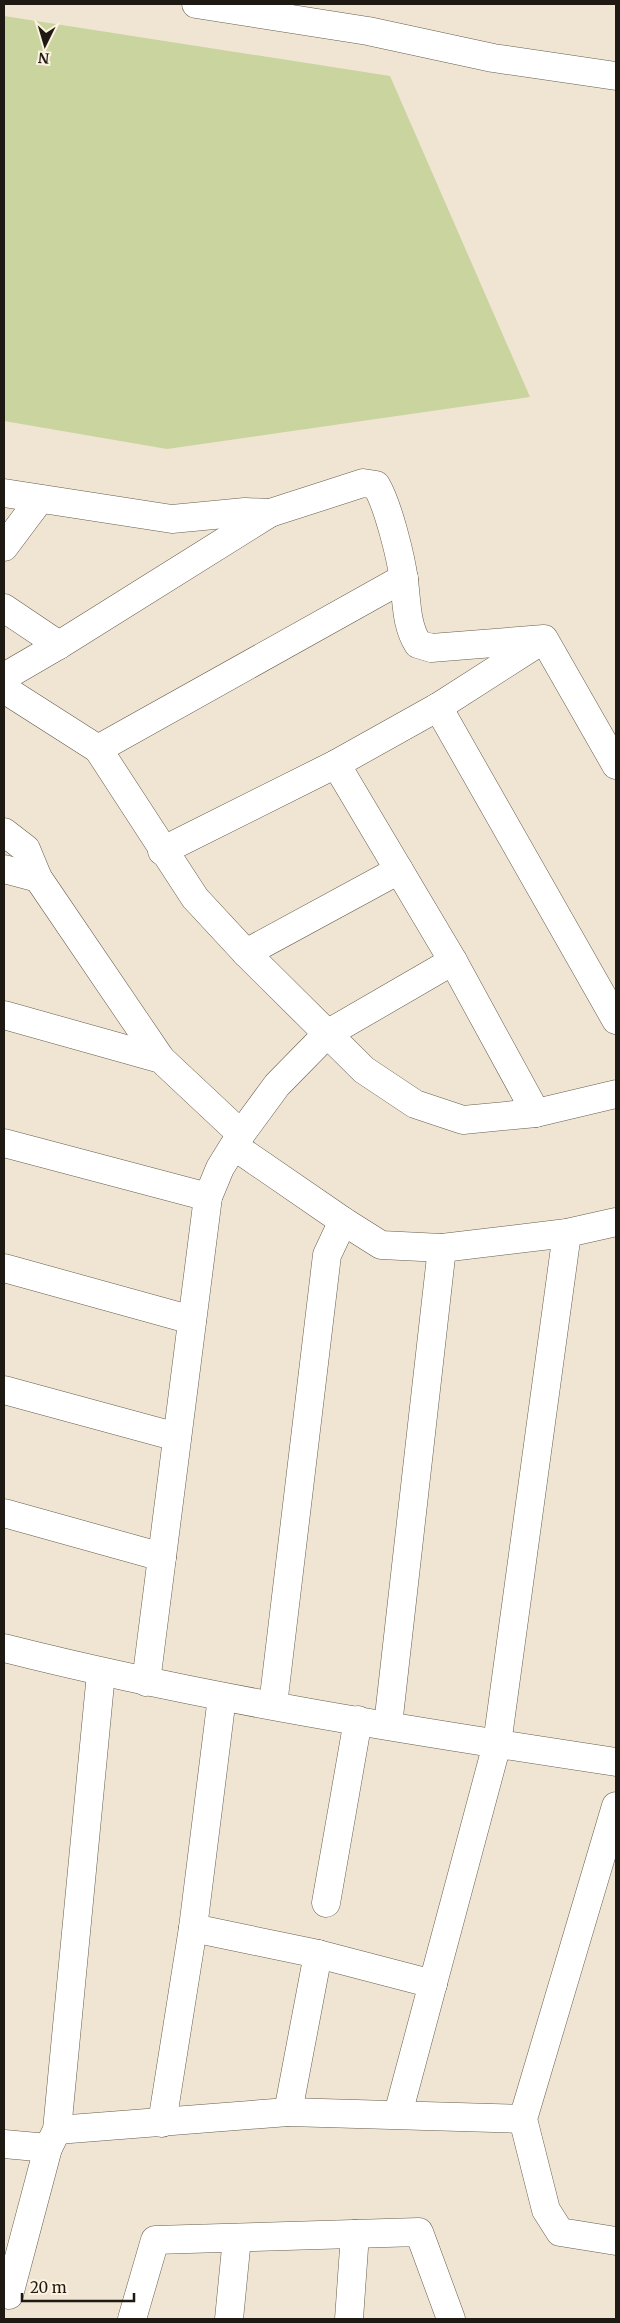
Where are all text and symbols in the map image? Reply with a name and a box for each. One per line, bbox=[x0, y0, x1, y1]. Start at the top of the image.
north arrow bbox=[20, 20, 70, 70]
text: N bbox=[38, 49, 50, 67]
scale bar bbox=[22, 2270, 135, 2302]
text: 20 m bbox=[30, 2278, 67, 2297]

